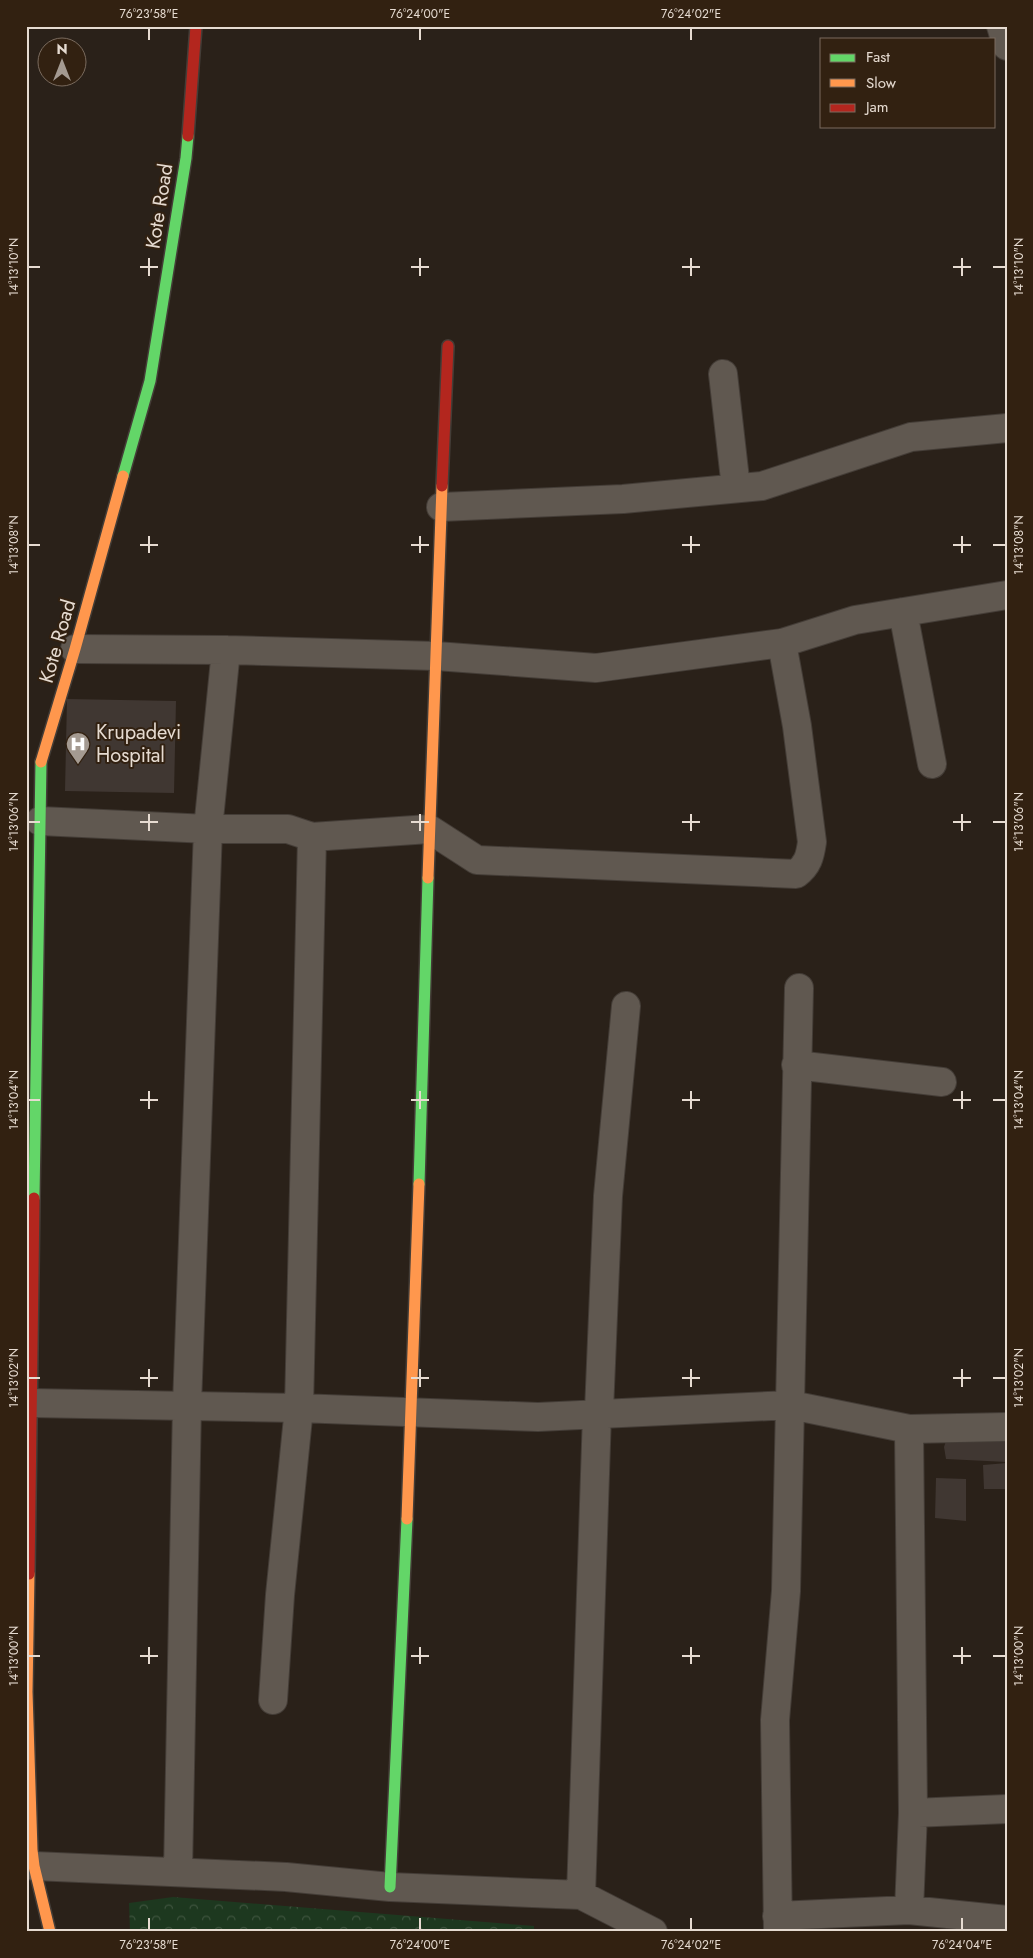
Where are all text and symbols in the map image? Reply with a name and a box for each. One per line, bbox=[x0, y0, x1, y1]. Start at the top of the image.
text: 76°23'58"E bbox=[120, 5, 178, 23]
text: 76°24'00"E bbox=[390, 5, 450, 23]
text: 76°24'02"E bbox=[661, 5, 721, 23]
north arrow bbox=[38, 38, 88, 88]
legend bbox=[820, 38, 996, 128]
text: N bbox=[56, 39, 68, 59]
text: Fast bbox=[866, 46, 890, 68]
text: Slow bbox=[866, 72, 897, 94]
text: Jam bbox=[864, 96, 889, 118]
street label: Kote Road bbox=[138, 161, 181, 251]
text: 14°13'10"N bbox=[5, 238, 23, 296]
text: 14°13'10"N bbox=[1010, 238, 1028, 296]
text: 14°13'08"N bbox=[5, 515, 23, 575]
text: 14°13'08"N bbox=[1010, 515, 1028, 575]
street label: Kote Road bbox=[32, 596, 83, 686]
place label: Krupadevi Hospital bbox=[96, 718, 181, 770]
hospital icon: Krupadevi Hospital bbox=[65, 731, 91, 765]
text: 14°13'06"N bbox=[5, 792, 23, 852]
text: 14°13'06"N bbox=[1010, 792, 1028, 852]
text: 14°13'04"N bbox=[5, 1070, 23, 1130]
text: 14°13'04"N bbox=[1010, 1070, 1028, 1130]
text: 14°13'02"N bbox=[5, 1348, 23, 1408]
text: 14°13'02"N bbox=[1010, 1348, 1028, 1408]
text: 14°13'00"N bbox=[5, 1626, 23, 1686]
text: 14°13'00"N bbox=[1010, 1626, 1028, 1686]
text: 76°23'58"E bbox=[120, 1936, 178, 1954]
text: 76°24'00"E bbox=[390, 1936, 450, 1954]
text: 76°24'02"E bbox=[661, 1936, 721, 1954]
text: 76°24'04"E bbox=[932, 1936, 992, 1954]

